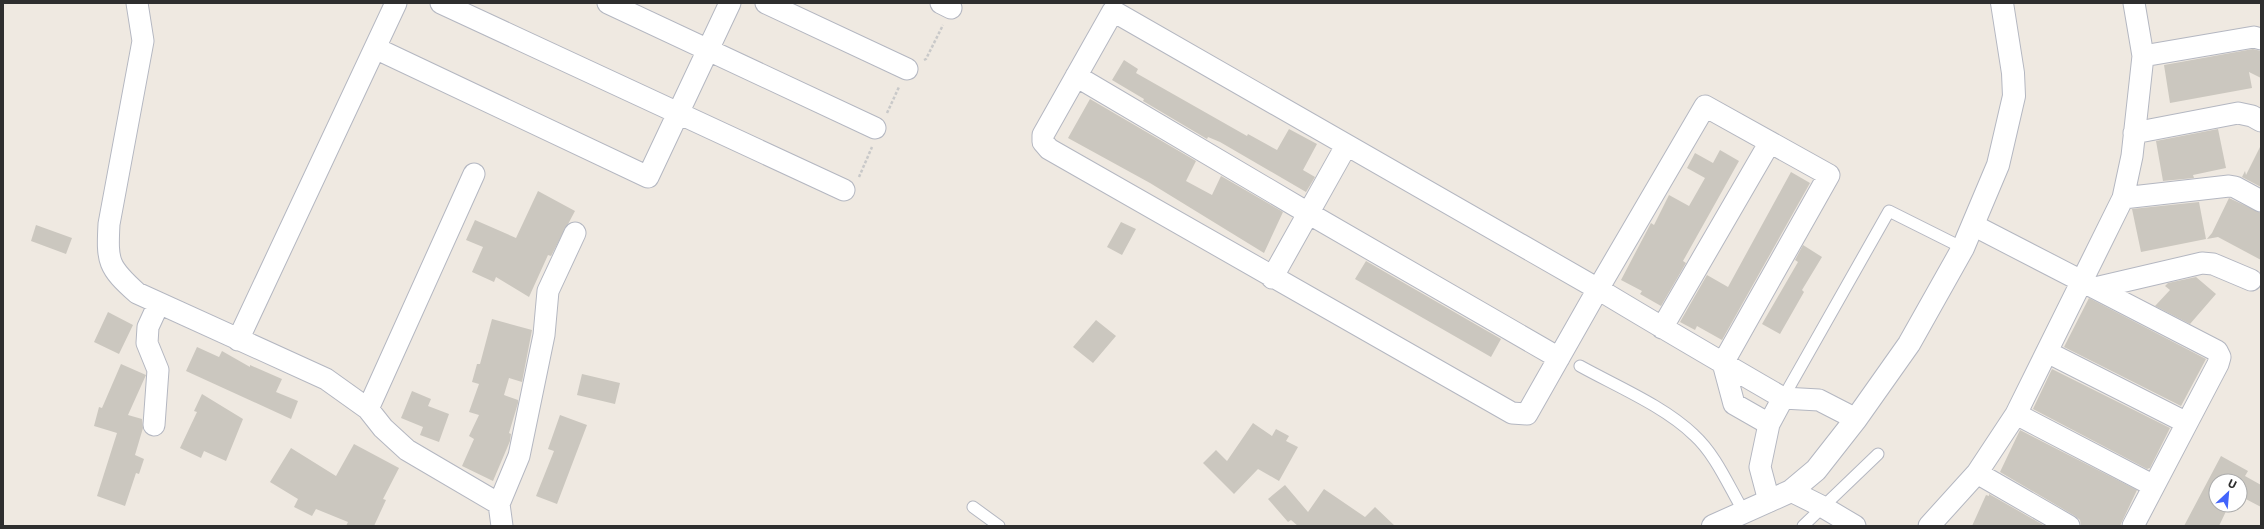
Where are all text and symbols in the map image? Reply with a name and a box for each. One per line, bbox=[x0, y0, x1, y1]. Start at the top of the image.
north arrow bbox=[2208, 473, 2248, 513]
text: U bbox=[2226, 476, 2239, 491]

